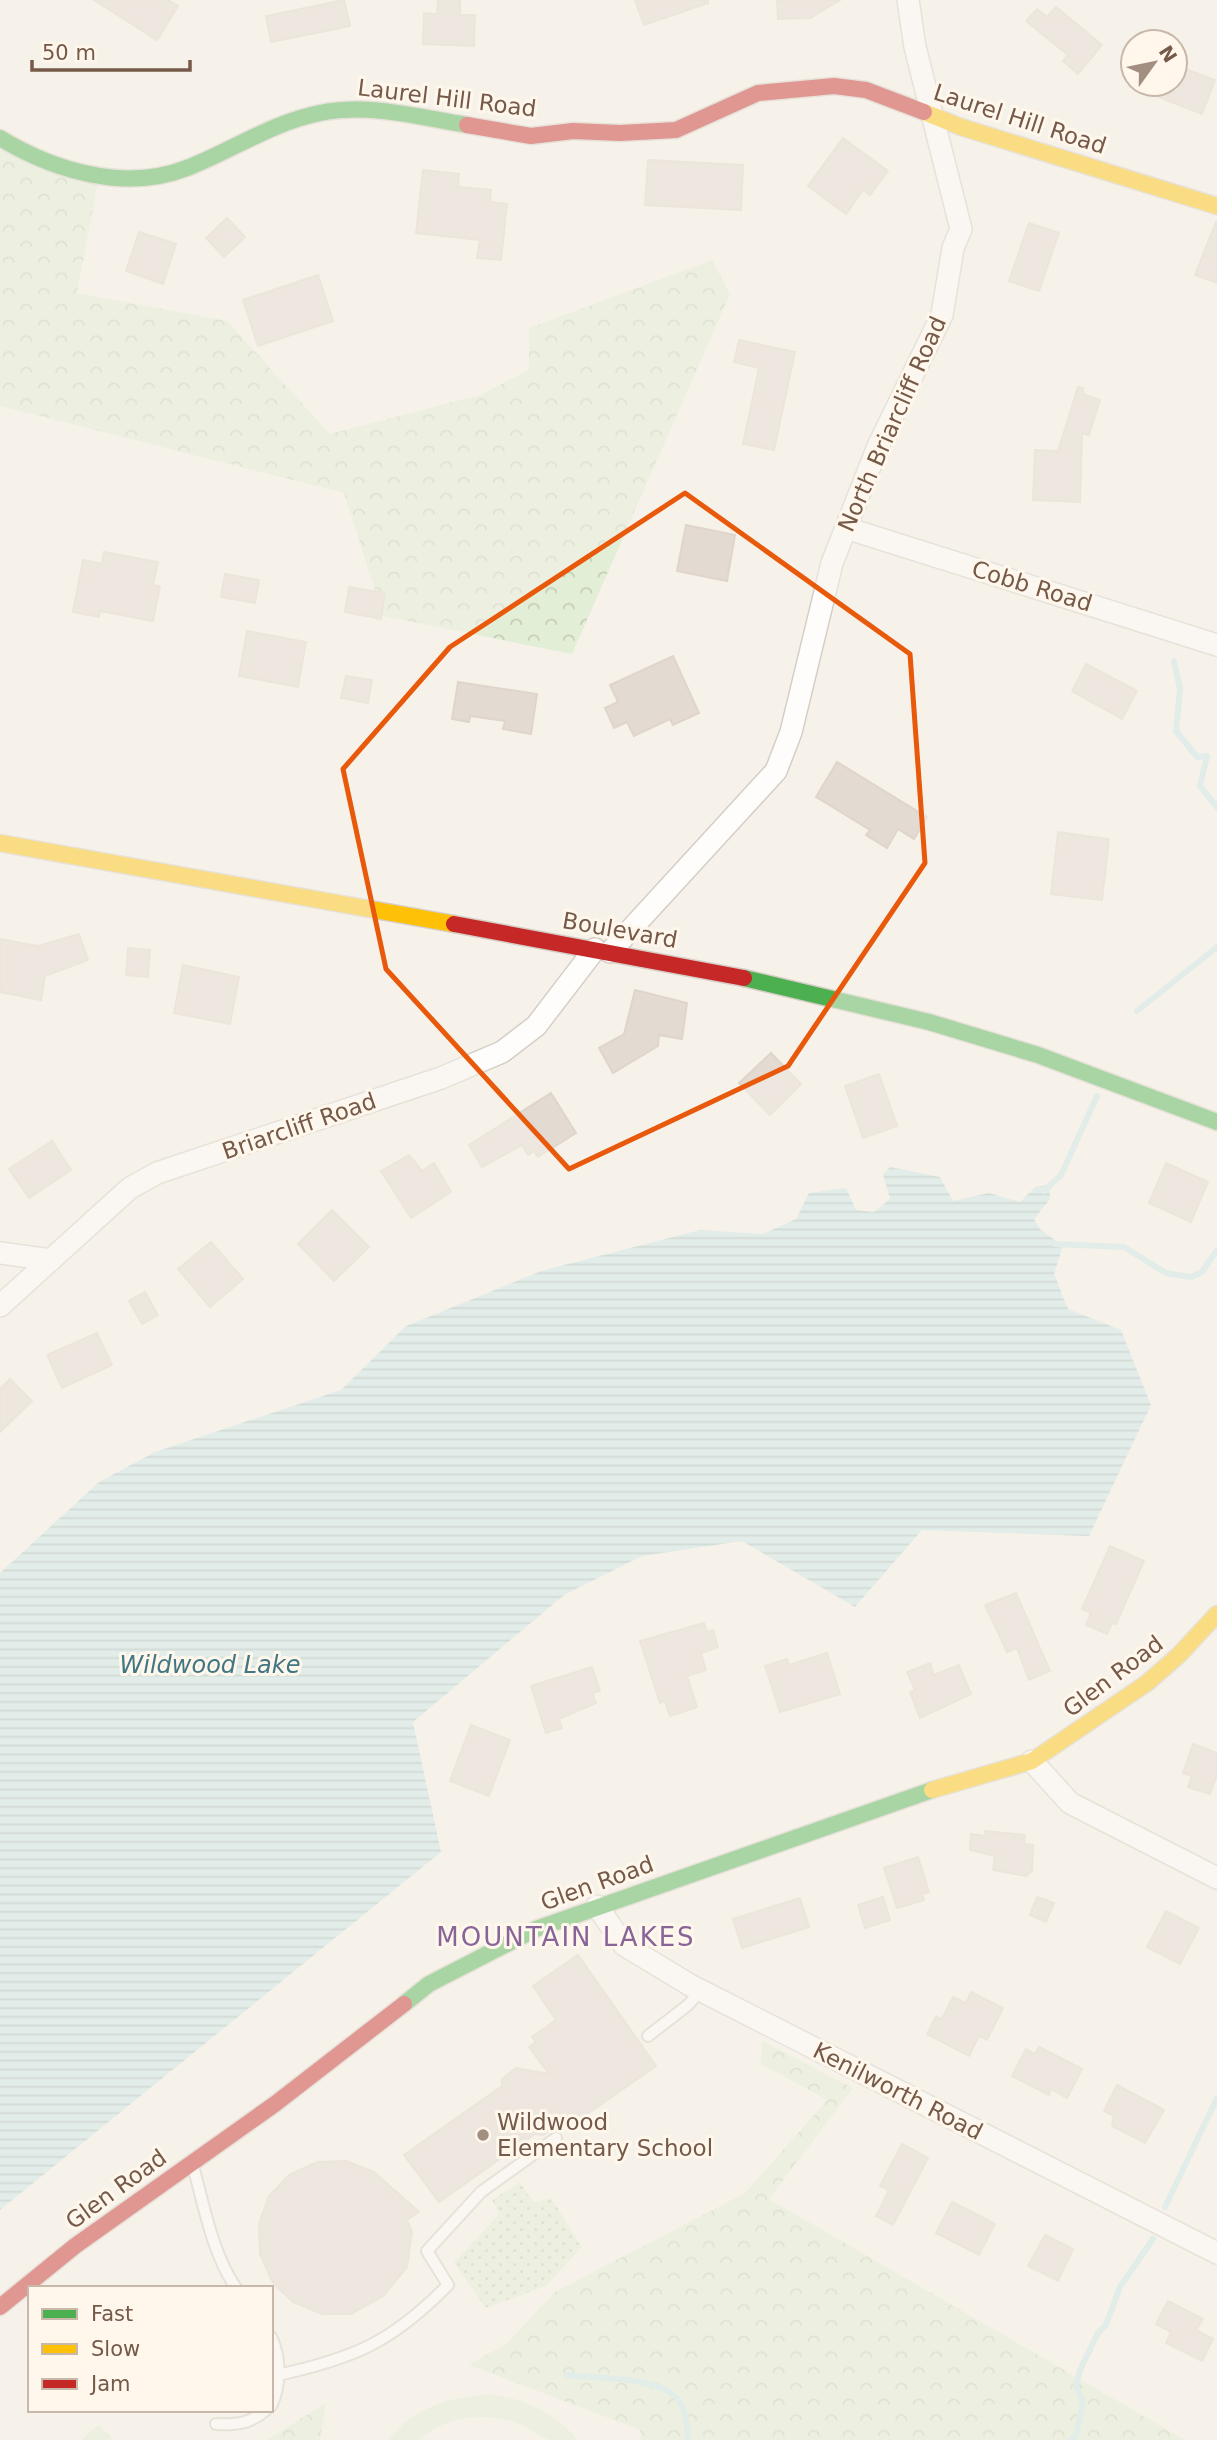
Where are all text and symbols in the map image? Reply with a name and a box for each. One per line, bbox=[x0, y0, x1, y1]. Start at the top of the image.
scale bar bbox=[32, 28, 189, 72]
north arrow bbox=[1119, 28, 1189, 98]
text: 50 m bbox=[42, 41, 96, 65]
text: N bbox=[1155, 41, 1182, 66]
street label: Laurel Hill Road bbox=[356, 74, 538, 122]
street label: Laurel Hill Road bbox=[930, 79, 1110, 159]
street label: North Briarcliff Road bbox=[833, 312, 951, 536]
street label: Cobb Road bbox=[969, 555, 1095, 617]
street label: Boulevard bbox=[560, 907, 680, 953]
street label: Briarcliff Road bbox=[219, 1088, 379, 1164]
street label: Glen Road bbox=[1058, 1630, 1168, 1722]
water label: Wildwood Lake bbox=[120, 1651, 300, 1679]
street label: Glen Road bbox=[537, 1851, 657, 1915]
district label: MOUNTAIN LAKES bbox=[436, 1922, 696, 1952]
street label: Kenilworth Road bbox=[809, 2037, 987, 2145]
place label: Wildwood Elementary School bbox=[497, 2109, 713, 2161]
marker: Wildwood Elementary School bbox=[475, 2127, 491, 2143]
street label: Glen Road bbox=[61, 2144, 171, 2234]
legend bbox=[28, 2286, 273, 2412]
text: Fast bbox=[91, 2302, 133, 2326]
text: Slow bbox=[91, 2337, 140, 2361]
text: Jam bbox=[89, 2372, 131, 2396]

